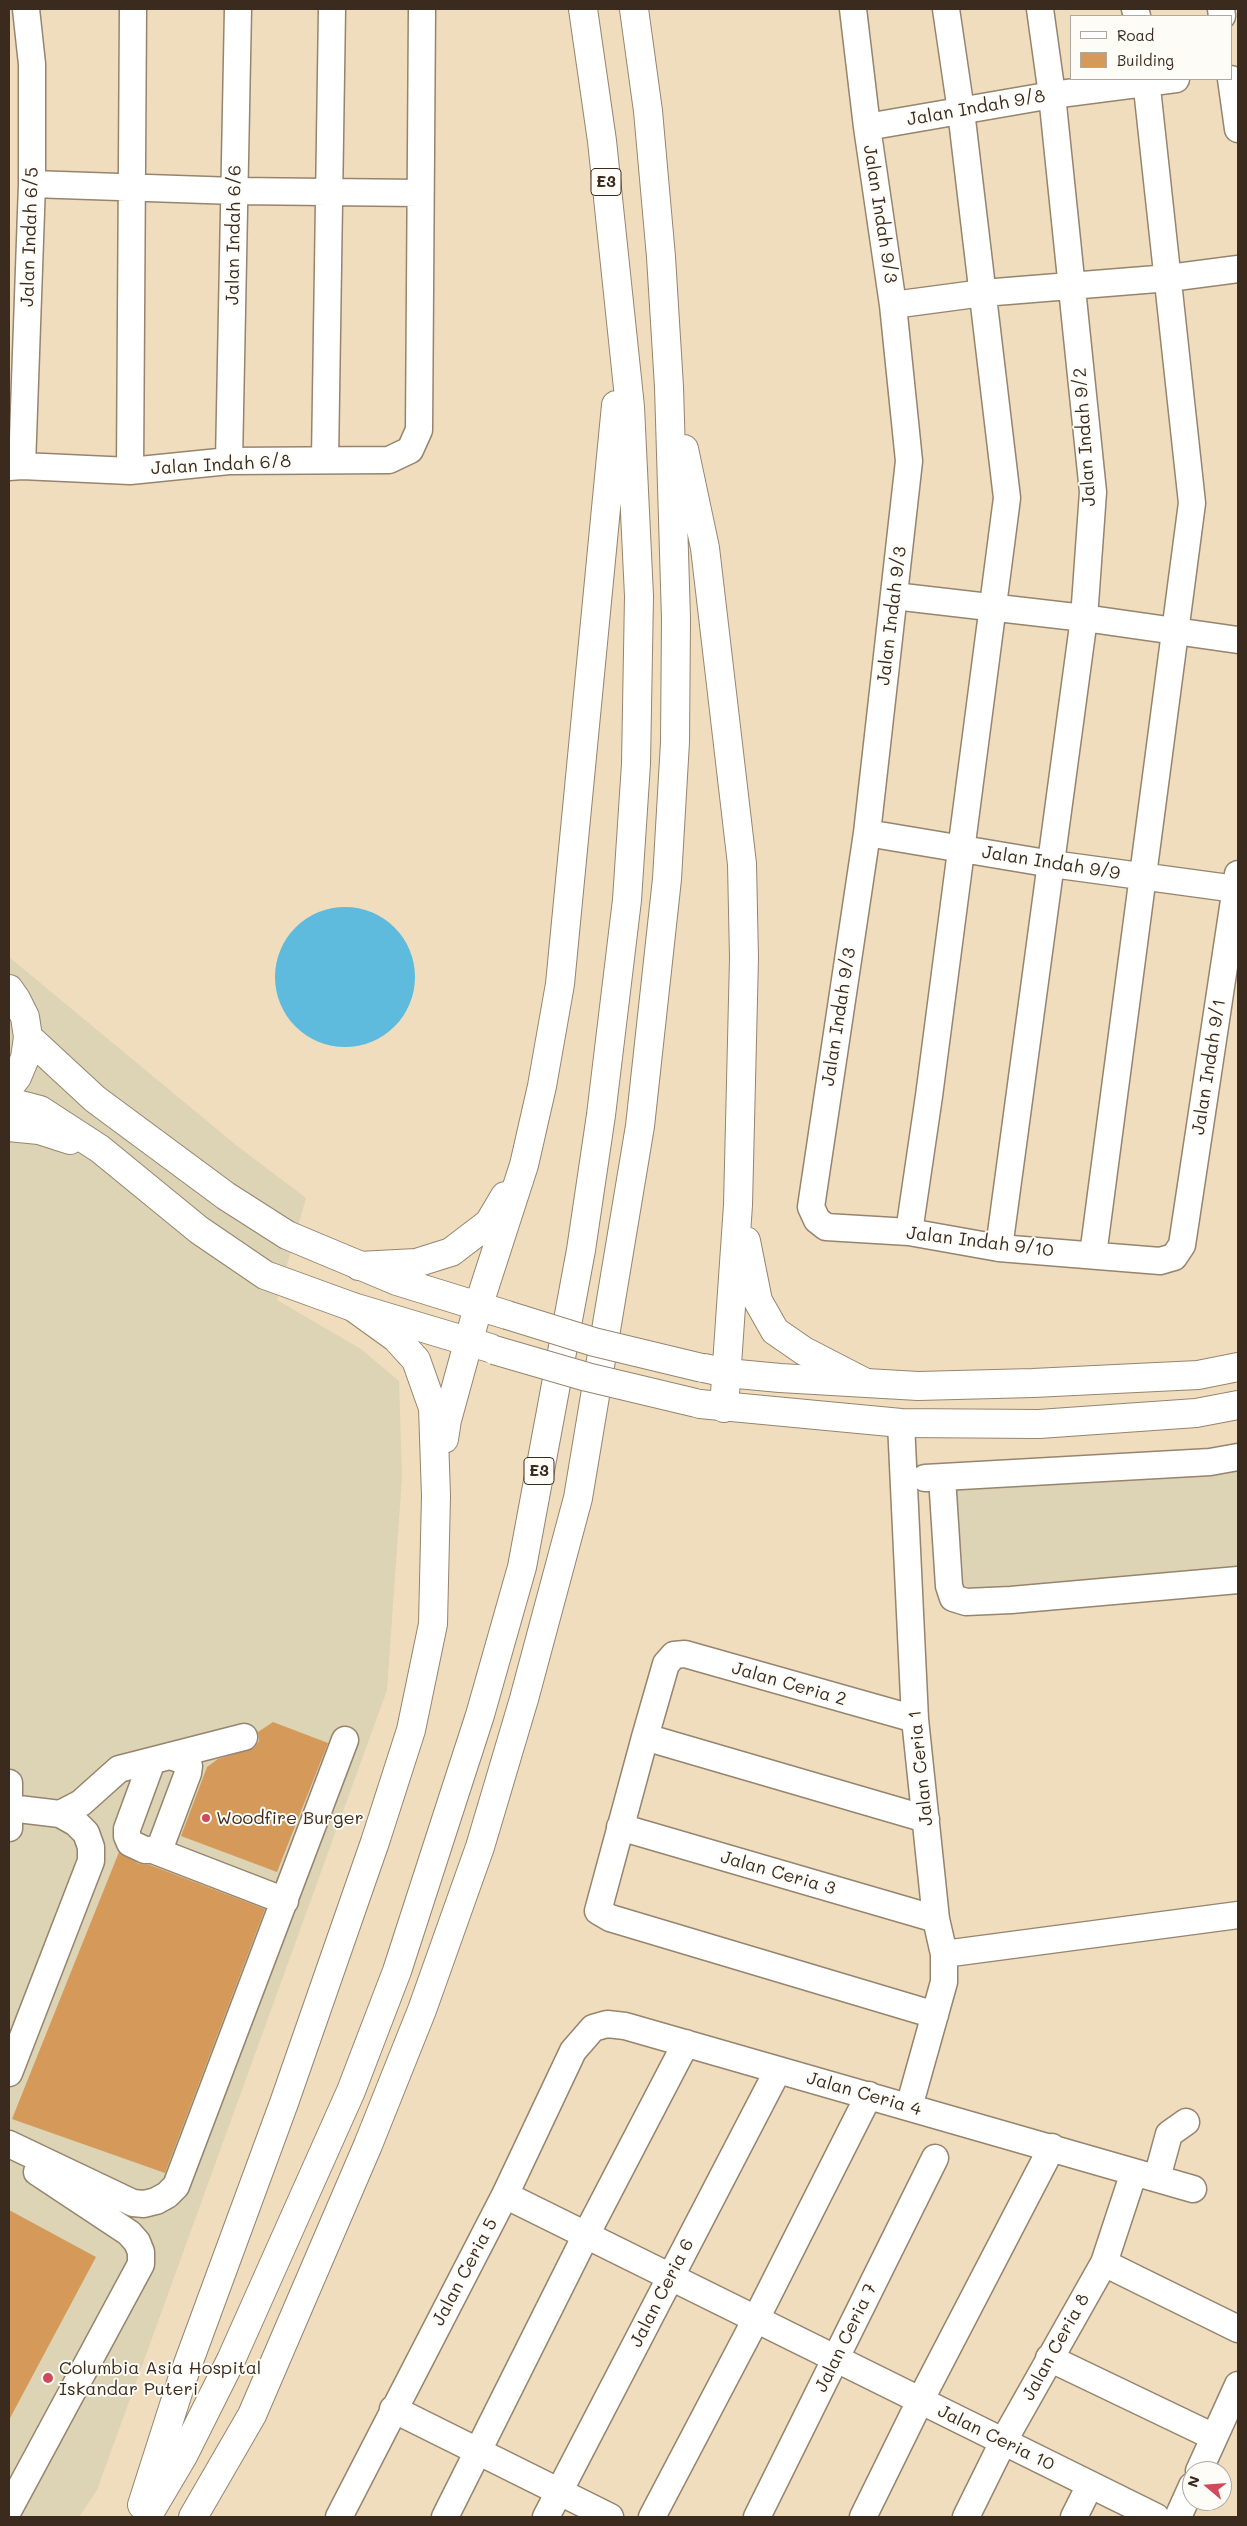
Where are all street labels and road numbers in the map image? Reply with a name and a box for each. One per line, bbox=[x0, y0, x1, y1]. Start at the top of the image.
street label: Jalan Indah 9/8 bbox=[905, 85, 1047, 131]
street label: Jalan Indah 9/3 bbox=[858, 143, 902, 285]
street label: Jalan Indah 6/6 bbox=[222, 165, 246, 305]
street label: Jalan Indah 6/5 bbox=[17, 167, 43, 307]
road number: E3 bbox=[591, 168, 621, 196]
street label: Jalan Indah 9/2 bbox=[1069, 367, 1101, 507]
street label: Jalan Indah 6/8 bbox=[150, 451, 292, 479]
street label: Jalan Indah 9/3 bbox=[873, 545, 911, 687]
street label: Jalan Indah 9/9 bbox=[980, 841, 1122, 885]
street label: Jalan Indah 9/3 bbox=[817, 946, 861, 1088]
street label: Jalan Indah 9/1 bbox=[1188, 998, 1230, 1136]
street label: Jalan Indah 9/10 bbox=[905, 1222, 1055, 1262]
road number: E3 bbox=[524, 1458, 554, 1484]
street label: Jalan Ceria 2 bbox=[729, 1657, 849, 1711]
street label: Jalan Ceria 1 bbox=[904, 1709, 938, 1827]
street label: Jalan Ceria 3 bbox=[718, 1846, 838, 1900]
street label: Jalan Ceria 4 bbox=[804, 2067, 924, 2121]
street label: Jalan Ceria 5 bbox=[428, 2215, 502, 2329]
street label: Jalan Ceria 6 bbox=[625, 2235, 699, 2351]
street label: Jalan Ceria 7 bbox=[810, 2280, 882, 2396]
street label: Jalan Ceria 8 bbox=[1018, 2290, 1094, 2404]
street label: Jalan Ceria 10 bbox=[934, 2400, 1058, 2476]

